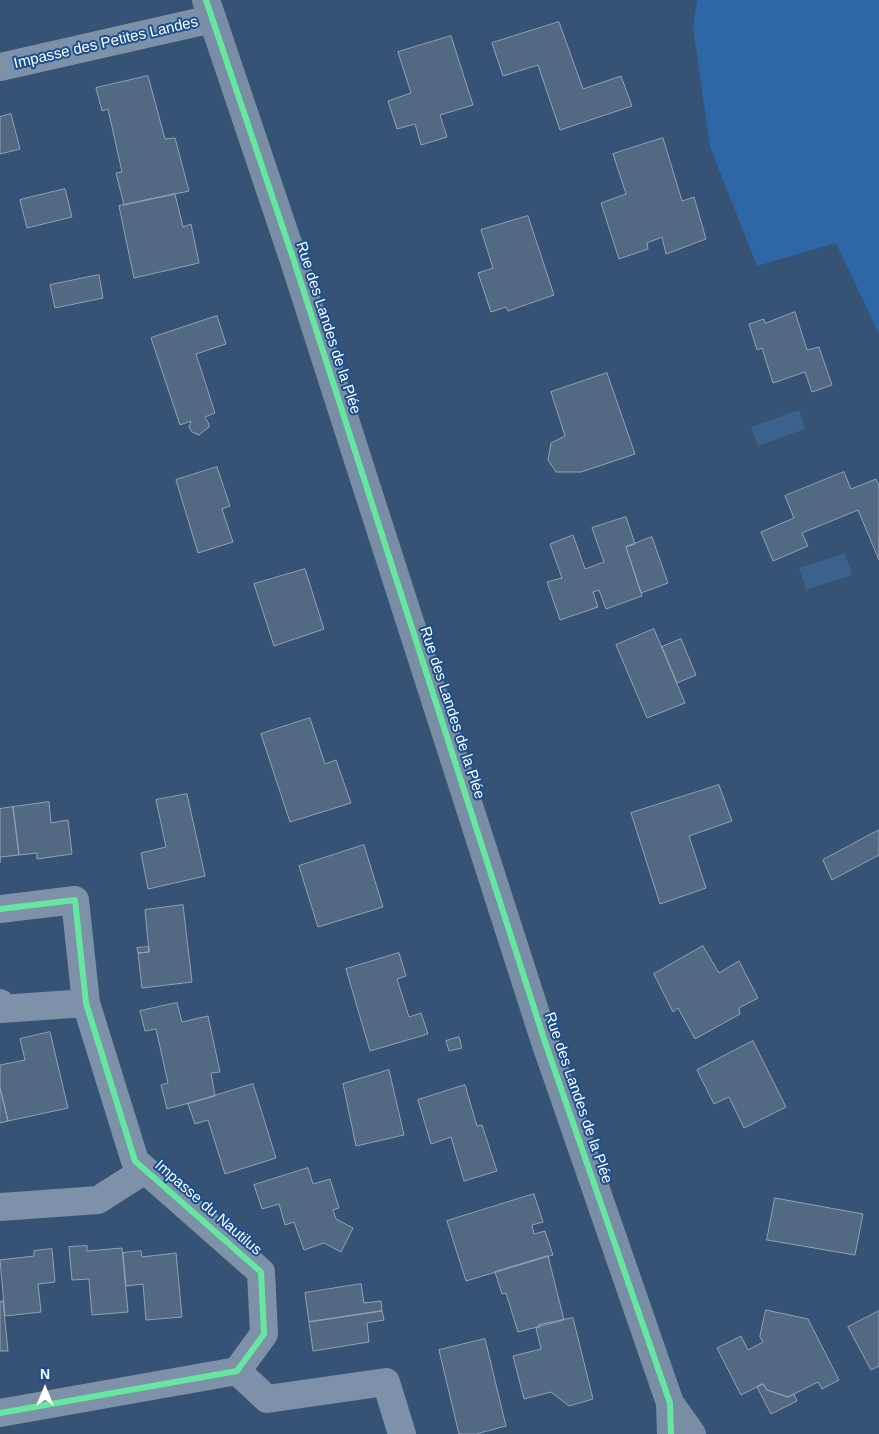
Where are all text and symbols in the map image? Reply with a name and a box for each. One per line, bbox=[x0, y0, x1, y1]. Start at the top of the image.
street label: Impasse des Petites Landes bbox=[12, 13, 200, 73]
street label: Rue des Landes de la Plée bbox=[292, 240, 364, 416]
street label: Rue des Landes de la Plée bbox=[416, 625, 488, 801]
street label: Rue des Landes de la Plée bbox=[540, 1010, 616, 1186]
street label: Impasse du Nautilus bbox=[151, 1157, 265, 1259]
north arrow bbox=[20, 1364, 70, 1414]
text: N bbox=[40, 1366, 50, 1382]

